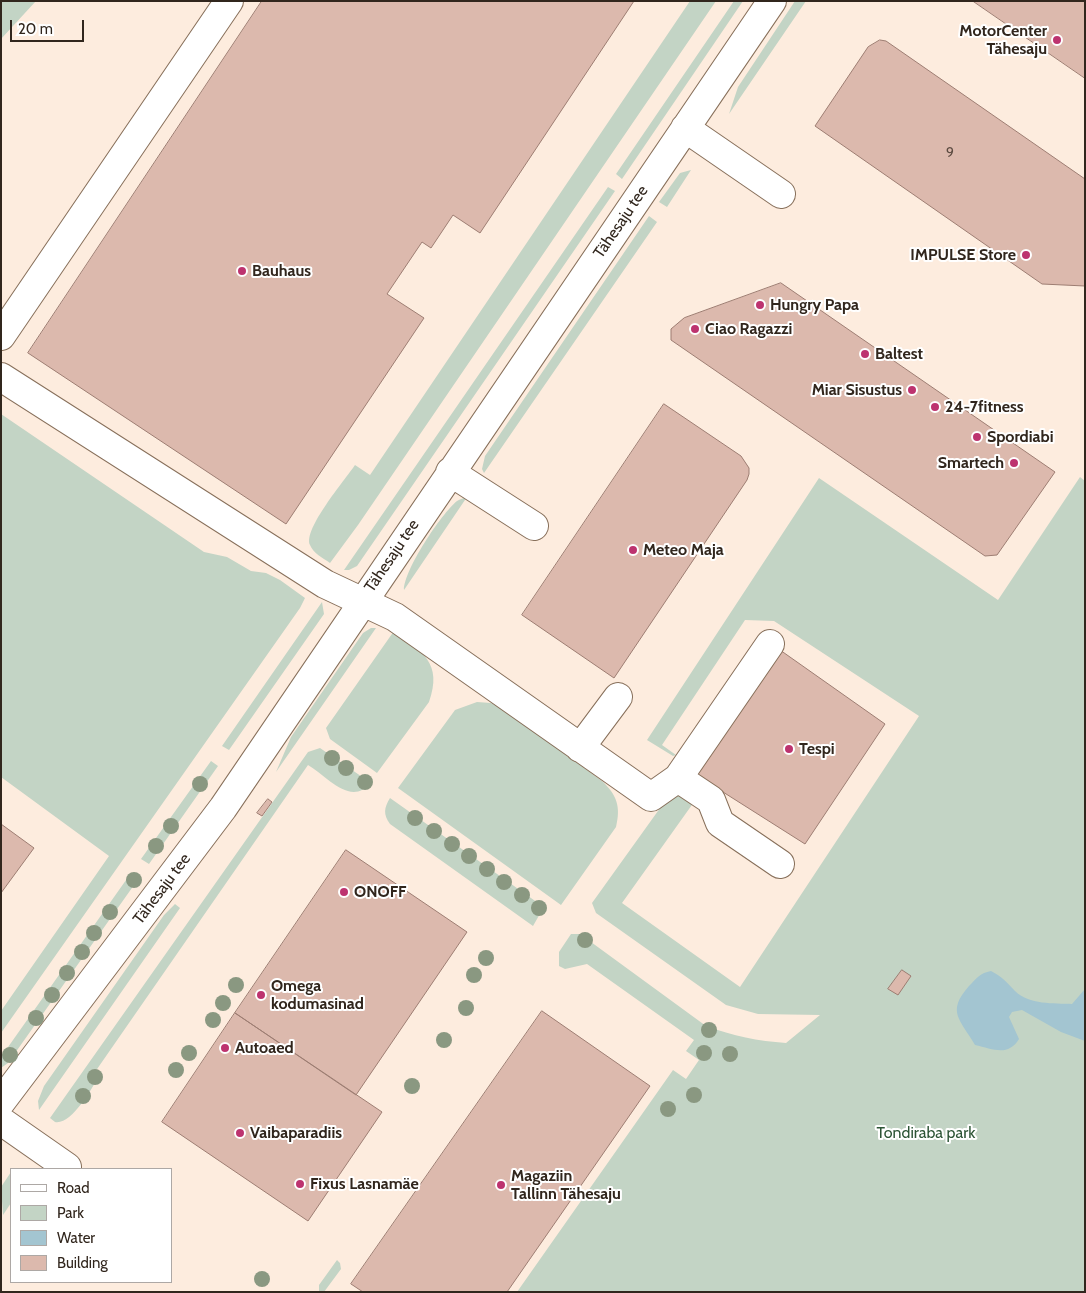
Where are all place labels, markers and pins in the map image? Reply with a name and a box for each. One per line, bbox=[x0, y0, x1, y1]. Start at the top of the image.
place label: MotorCenter Tähesaju bbox=[959, 21, 1047, 59]
marker: MotorCenter Tähesaju bbox=[1051, 34, 1063, 46]
place label: IMPULSE Store bbox=[910, 245, 1016, 265]
marker: IMPULSE Store bbox=[1020, 249, 1032, 261]
place label: Bauhaus bbox=[252, 261, 311, 281]
marker: Bauhaus bbox=[236, 265, 248, 277]
place label: Hungry Papa bbox=[770, 295, 859, 315]
marker: Hungry Papa bbox=[754, 299, 766, 311]
place label: Ciao Ragazzi bbox=[705, 319, 792, 339]
marker: Ciao Ragazzi bbox=[689, 323, 701, 335]
place label: Baltest bbox=[875, 344, 923, 364]
marker: Baltest bbox=[859, 348, 871, 360]
place label: Miar Sisustus bbox=[812, 380, 902, 400]
marker: Miar Sisustus bbox=[906, 384, 918, 396]
place label: 24-7fitness bbox=[945, 397, 1024, 417]
marker: 24-7fitness bbox=[929, 401, 941, 413]
place label: Spordiabi bbox=[987, 427, 1054, 447]
marker: Spordiabi bbox=[971, 431, 983, 443]
place label: Smartech bbox=[938, 453, 1004, 473]
marker: Smartech bbox=[1008, 457, 1020, 469]
place label: Meteo Maja bbox=[643, 540, 724, 560]
marker: Meteo Maja bbox=[627, 544, 639, 556]
place label: Tespi bbox=[799, 739, 835, 759]
marker: Tespi bbox=[783, 743, 795, 755]
place label: ONOFF bbox=[354, 882, 406, 902]
marker: ONOFF bbox=[338, 886, 350, 898]
place label: Omega kodumasinad bbox=[271, 976, 364, 1014]
marker: Omega kodumasinad bbox=[255, 989, 267, 1001]
place label: Autoaed bbox=[235, 1038, 294, 1058]
marker: Autoaed bbox=[219, 1042, 231, 1054]
place label: Vaibaparadiis bbox=[250, 1123, 342, 1143]
marker: Vaibaparadiis bbox=[234, 1127, 246, 1139]
place label: Magaziin Tallinn Tähesaju bbox=[511, 1166, 621, 1204]
place label: Fixus Lasnamäe bbox=[310, 1174, 419, 1194]
marker: Fixus Lasnamäe bbox=[294, 1178, 306, 1190]
marker: Magaziin Tallinn Tähesaju bbox=[495, 1179, 507, 1191]

